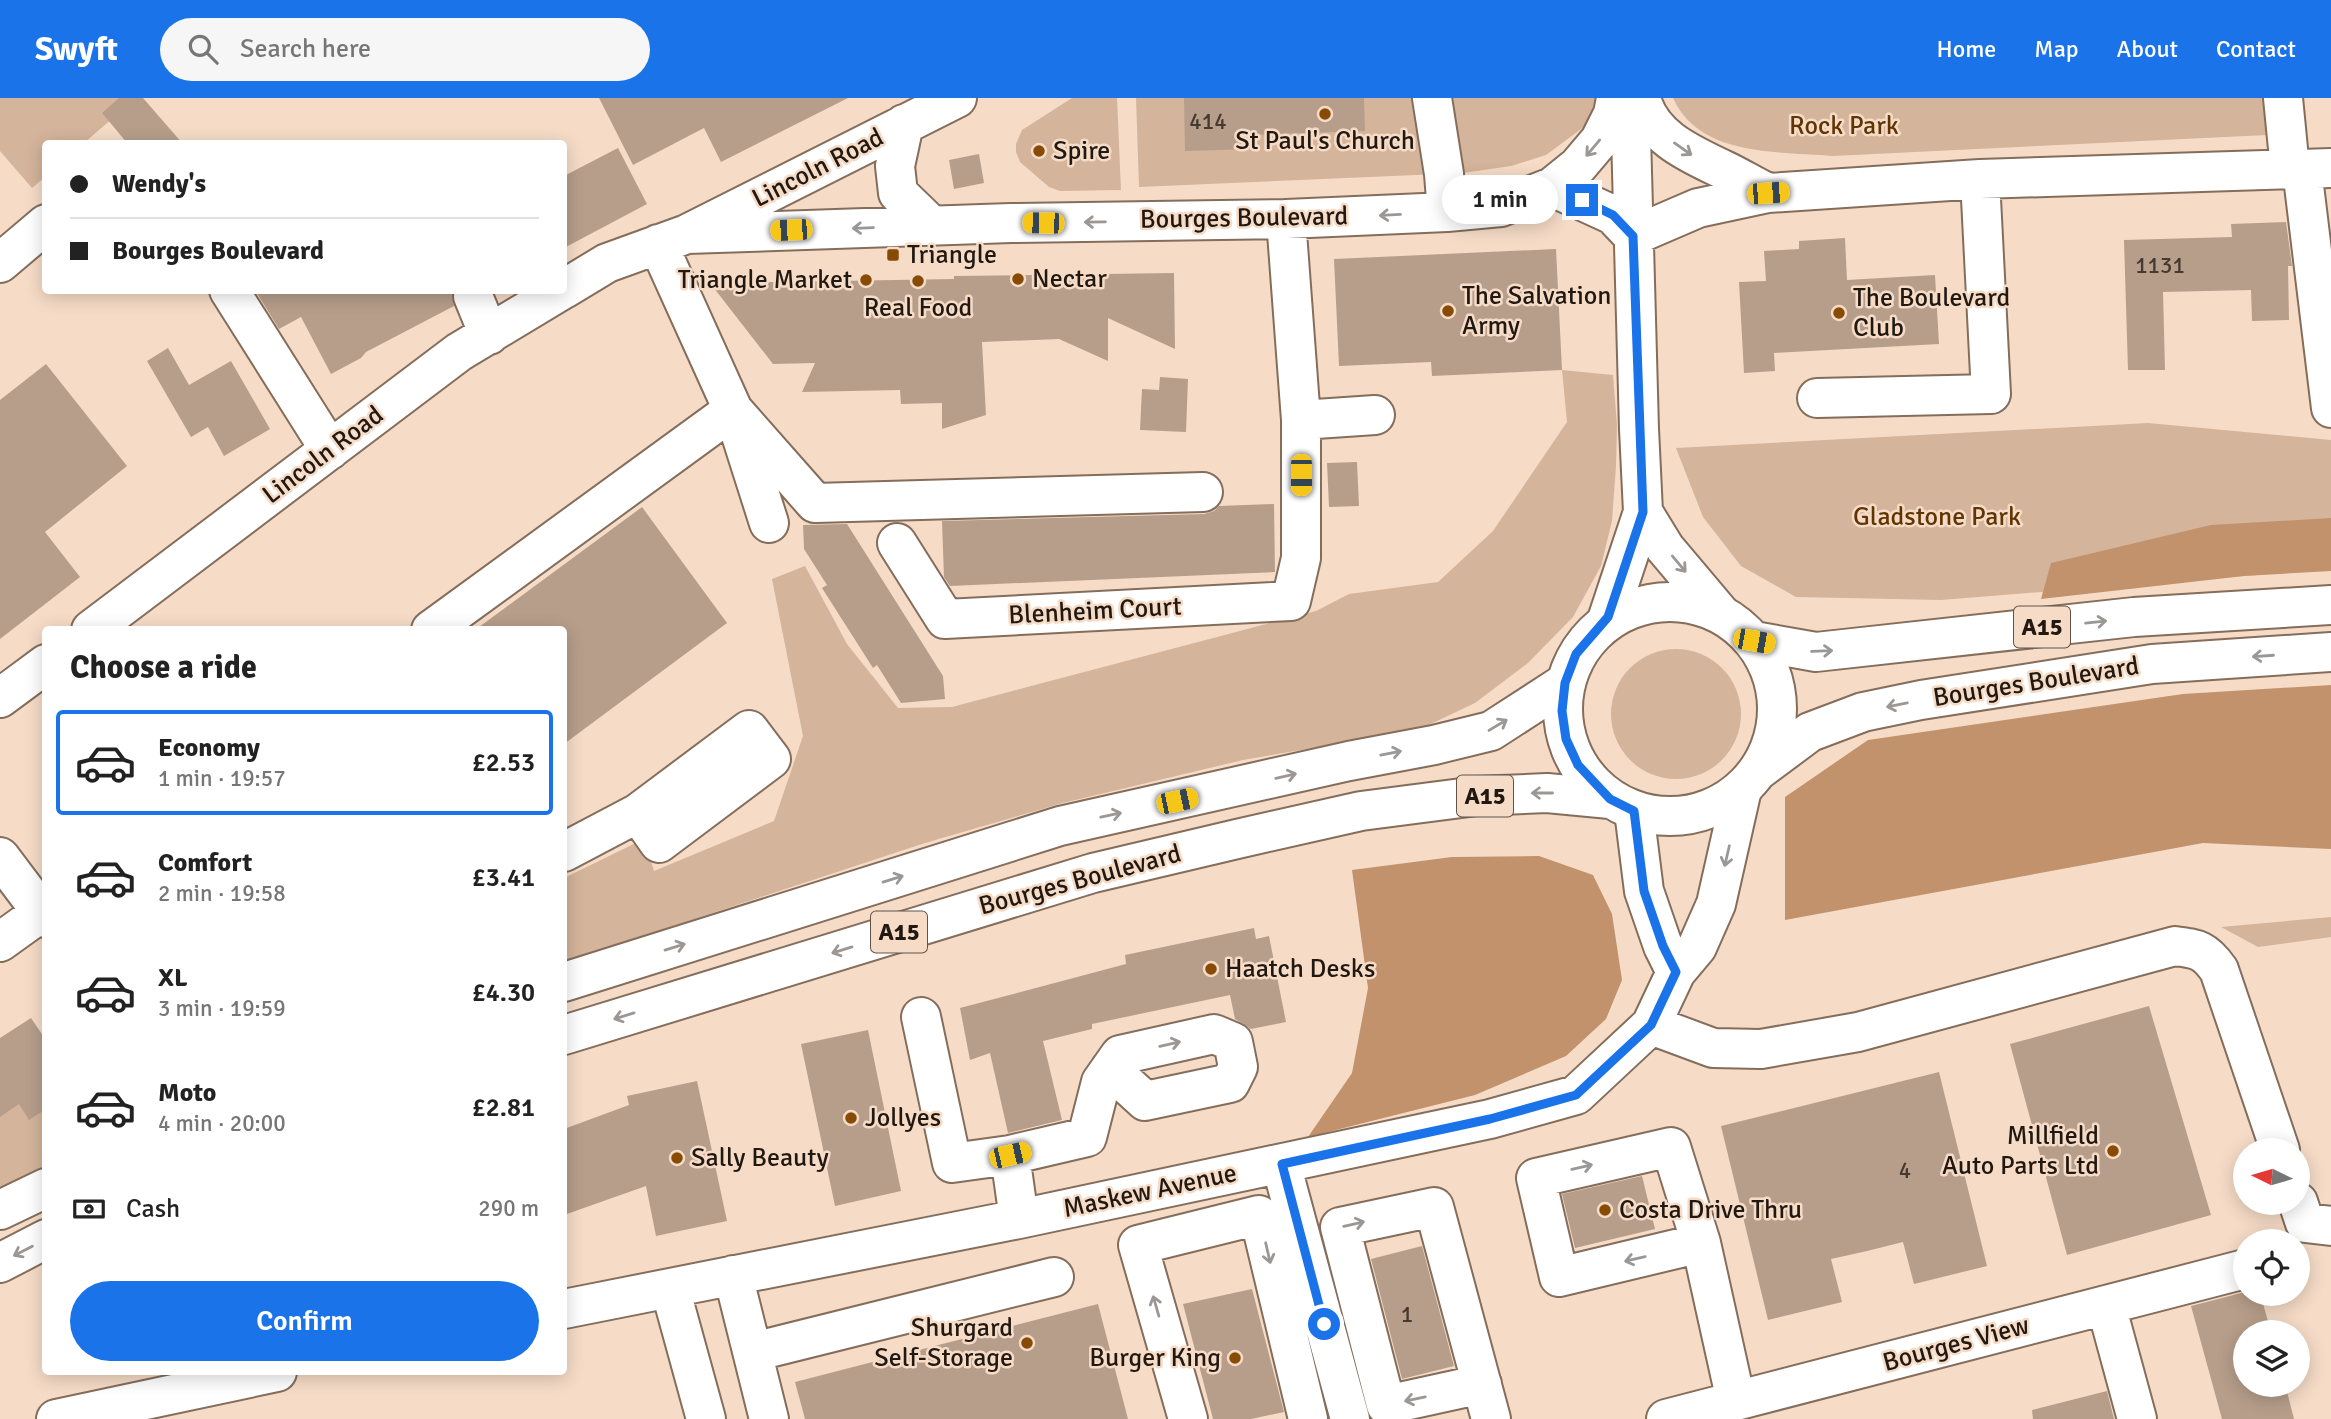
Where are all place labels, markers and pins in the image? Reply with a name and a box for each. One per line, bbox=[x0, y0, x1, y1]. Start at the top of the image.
marker: St Paul's Church bbox=[1317, 106, 1333, 122]
place label: St Paul's Church bbox=[1235, 125, 1415, 157]
place label: Spire bbox=[1053, 135, 1110, 167]
marker: Spire bbox=[1031, 143, 1047, 159]
place label: Triangle bbox=[907, 239, 997, 271]
marker: Triangle bbox=[885, 247, 901, 263]
place label: Nectar bbox=[1032, 263, 1107, 295]
place label: Triangle Market bbox=[678, 264, 852, 296]
marker: Nectar bbox=[1010, 271, 1026, 287]
marker: Triangle Market bbox=[858, 272, 874, 288]
marker: Real Food bbox=[910, 273, 926, 289]
place label: The Salvation Army bbox=[1462, 280, 1611, 342]
place label: The Boulevard Club bbox=[1853, 282, 2010, 344]
place label: Real Food bbox=[864, 292, 972, 324]
marker: The Salvation Army bbox=[1440, 303, 1456, 319]
marker: The Boulevard Club bbox=[1831, 305, 1847, 321]
place label: Haatch Desks bbox=[1225, 953, 1375, 985]
marker: Haatch Desks bbox=[1203, 961, 1219, 977]
place label: Jollyes bbox=[865, 1102, 941, 1134]
marker: Jollyes bbox=[843, 1110, 859, 1126]
place label: Millfield Auto Parts Ltd bbox=[1942, 1120, 2099, 1182]
place label: Sally Beauty bbox=[691, 1142, 829, 1174]
marker: Millfield Auto Parts Ltd bbox=[2105, 1143, 2121, 1159]
marker: Sally Beauty bbox=[669, 1150, 685, 1166]
place label: Costa Drive Thru bbox=[1619, 1194, 1802, 1226]
marker: Costa Drive Thru bbox=[1597, 1202, 1613, 1218]
place label: Shurgard Self-Storage bbox=[874, 1312, 1013, 1374]
marker: Shurgard Self-Storage bbox=[1019, 1335, 1035, 1351]
place label: Burger King bbox=[1089, 1342, 1221, 1374]
marker: Burger King bbox=[1227, 1350, 1243, 1366]

